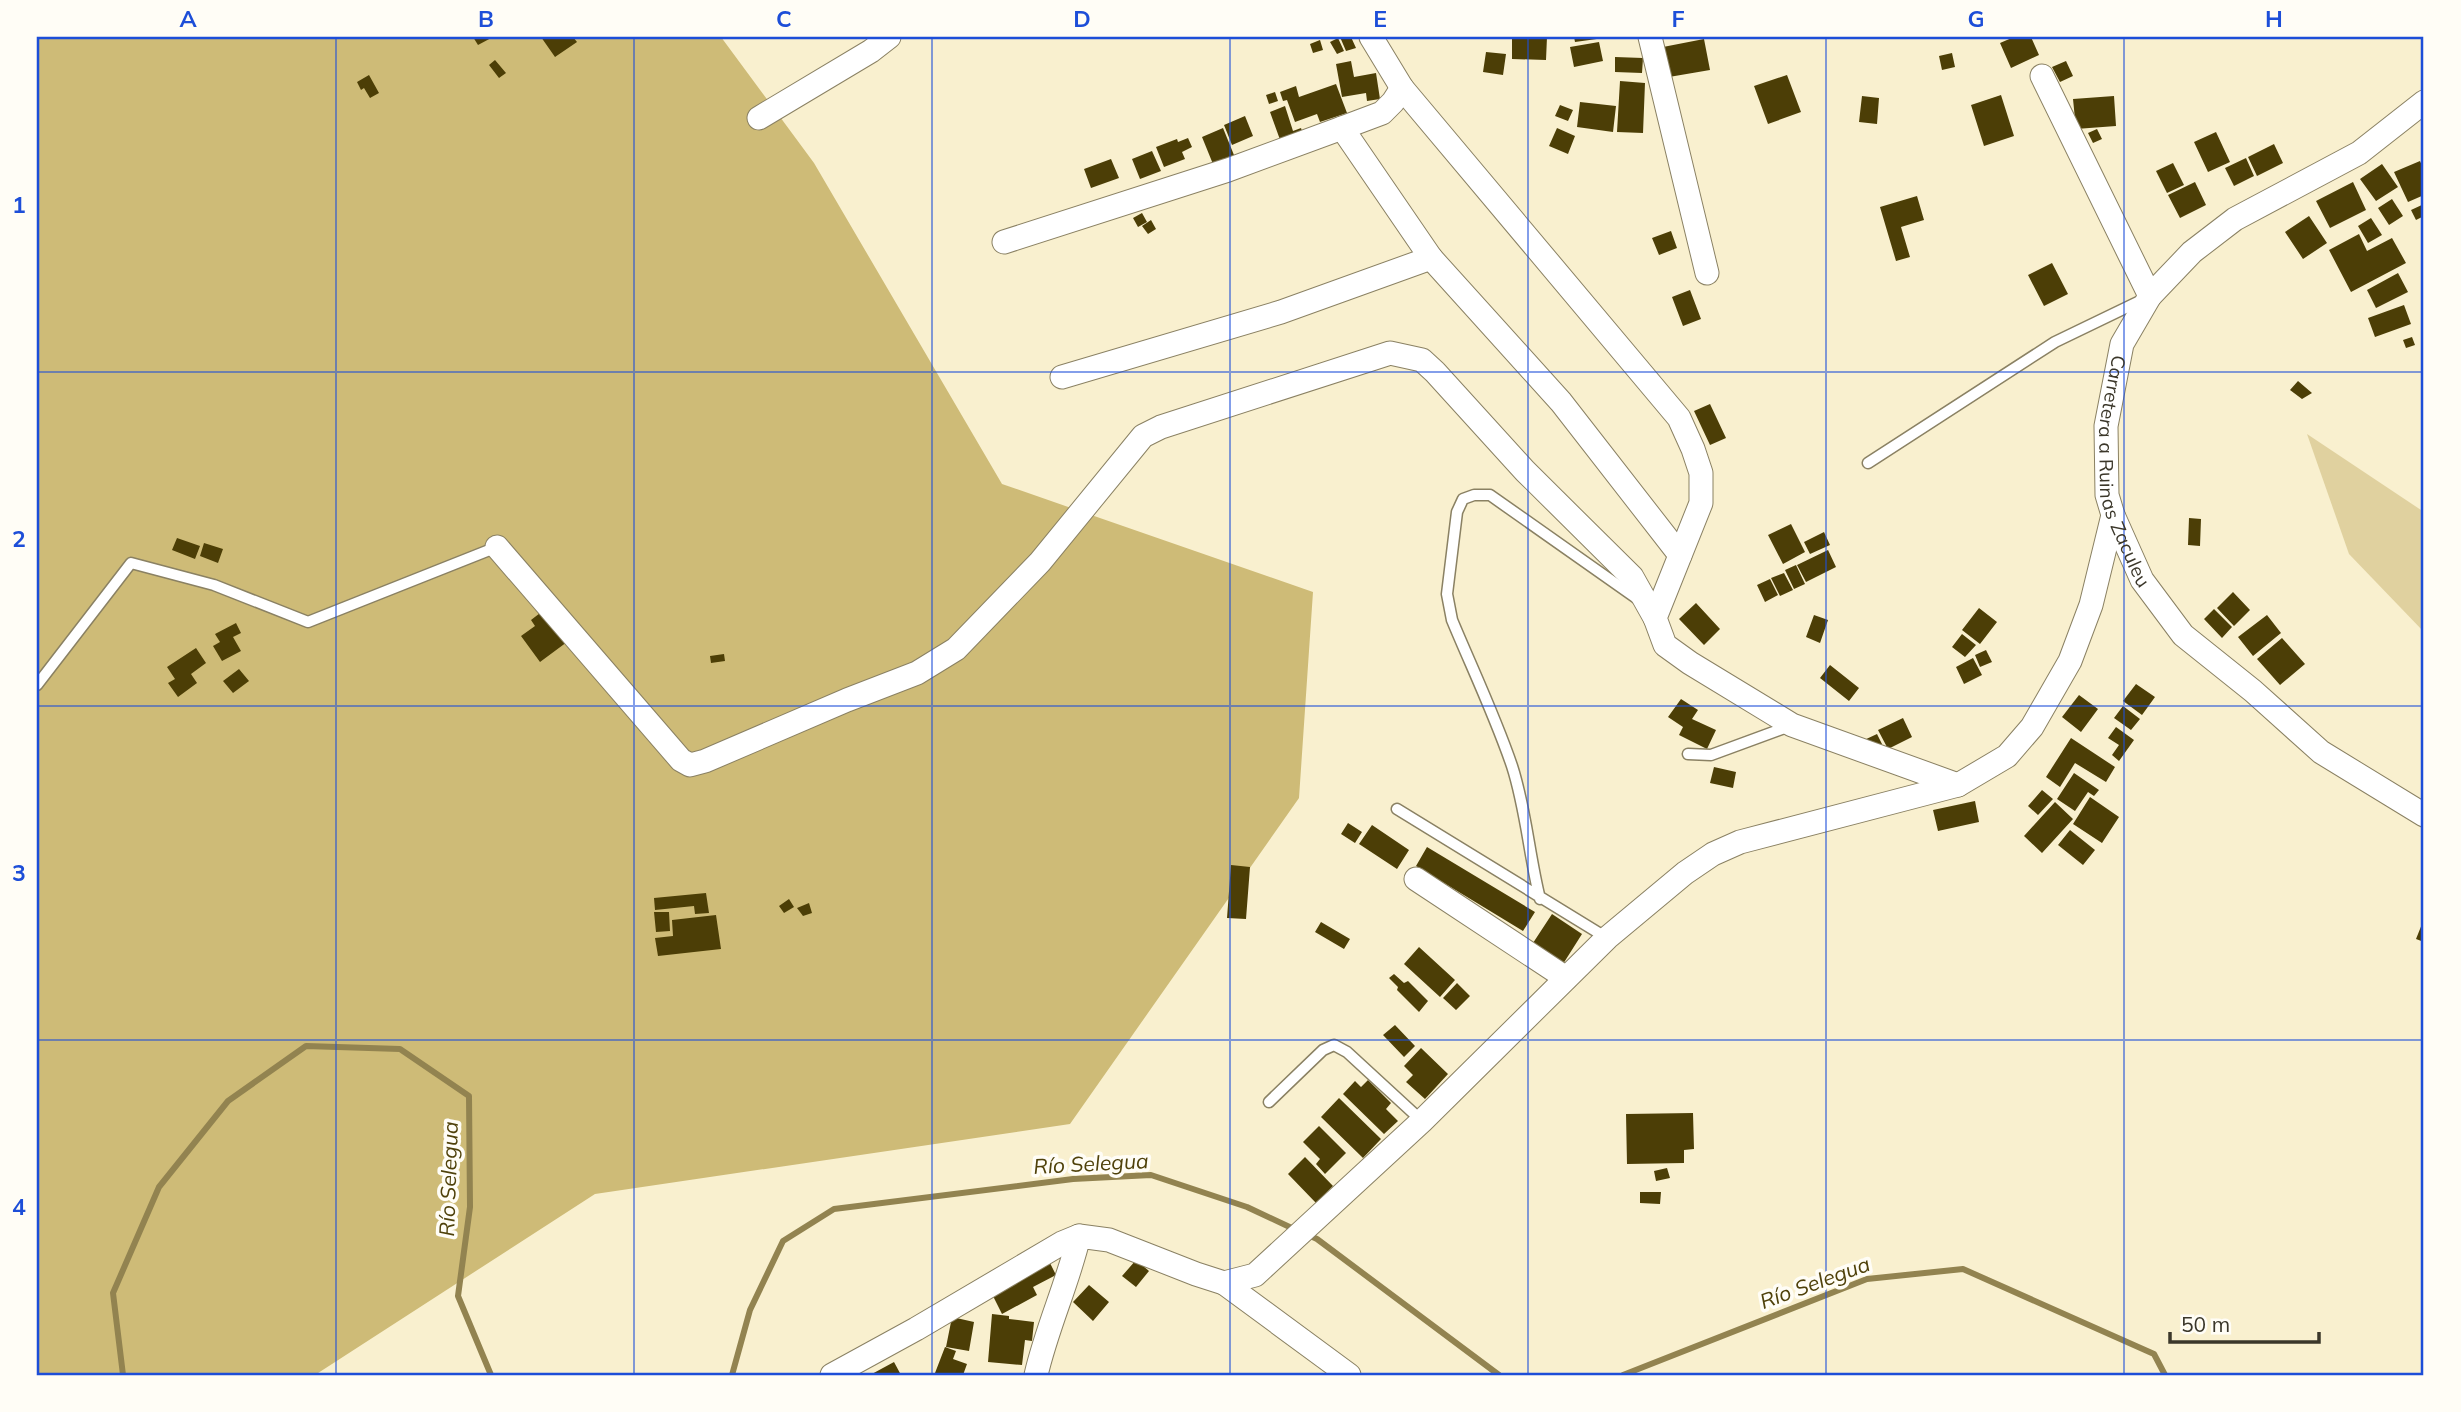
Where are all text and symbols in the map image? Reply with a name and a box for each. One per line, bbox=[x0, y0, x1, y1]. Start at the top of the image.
text: A bbox=[179, 4, 197, 33]
text: B bbox=[478, 4, 494, 33]
text: C bbox=[776, 4, 792, 33]
text: D bbox=[1073, 4, 1091, 33]
text: E bbox=[1373, 4, 1387, 33]
text: F bbox=[1671, 4, 1685, 33]
text: G bbox=[1967, 4, 1985, 33]
text: H bbox=[2265, 4, 2283, 33]
text: 1 bbox=[12, 190, 26, 219]
street label: Carretera a Ruinas Zaculeu bbox=[2094, 353, 2155, 592]
text: 2 bbox=[12, 524, 26, 553]
text: 3 bbox=[12, 858, 26, 887]
water label: Río Selegua bbox=[433, 1121, 463, 1237]
water label: Río Selegua bbox=[1033, 1147, 1149, 1179]
text: 4 bbox=[12, 1192, 26, 1221]
water label: Río Selegua bbox=[1756, 1250, 1873, 1314]
scale bar bbox=[2170, 1300, 2319, 1344]
text: 50 m bbox=[2181, 1311, 2230, 1337]

